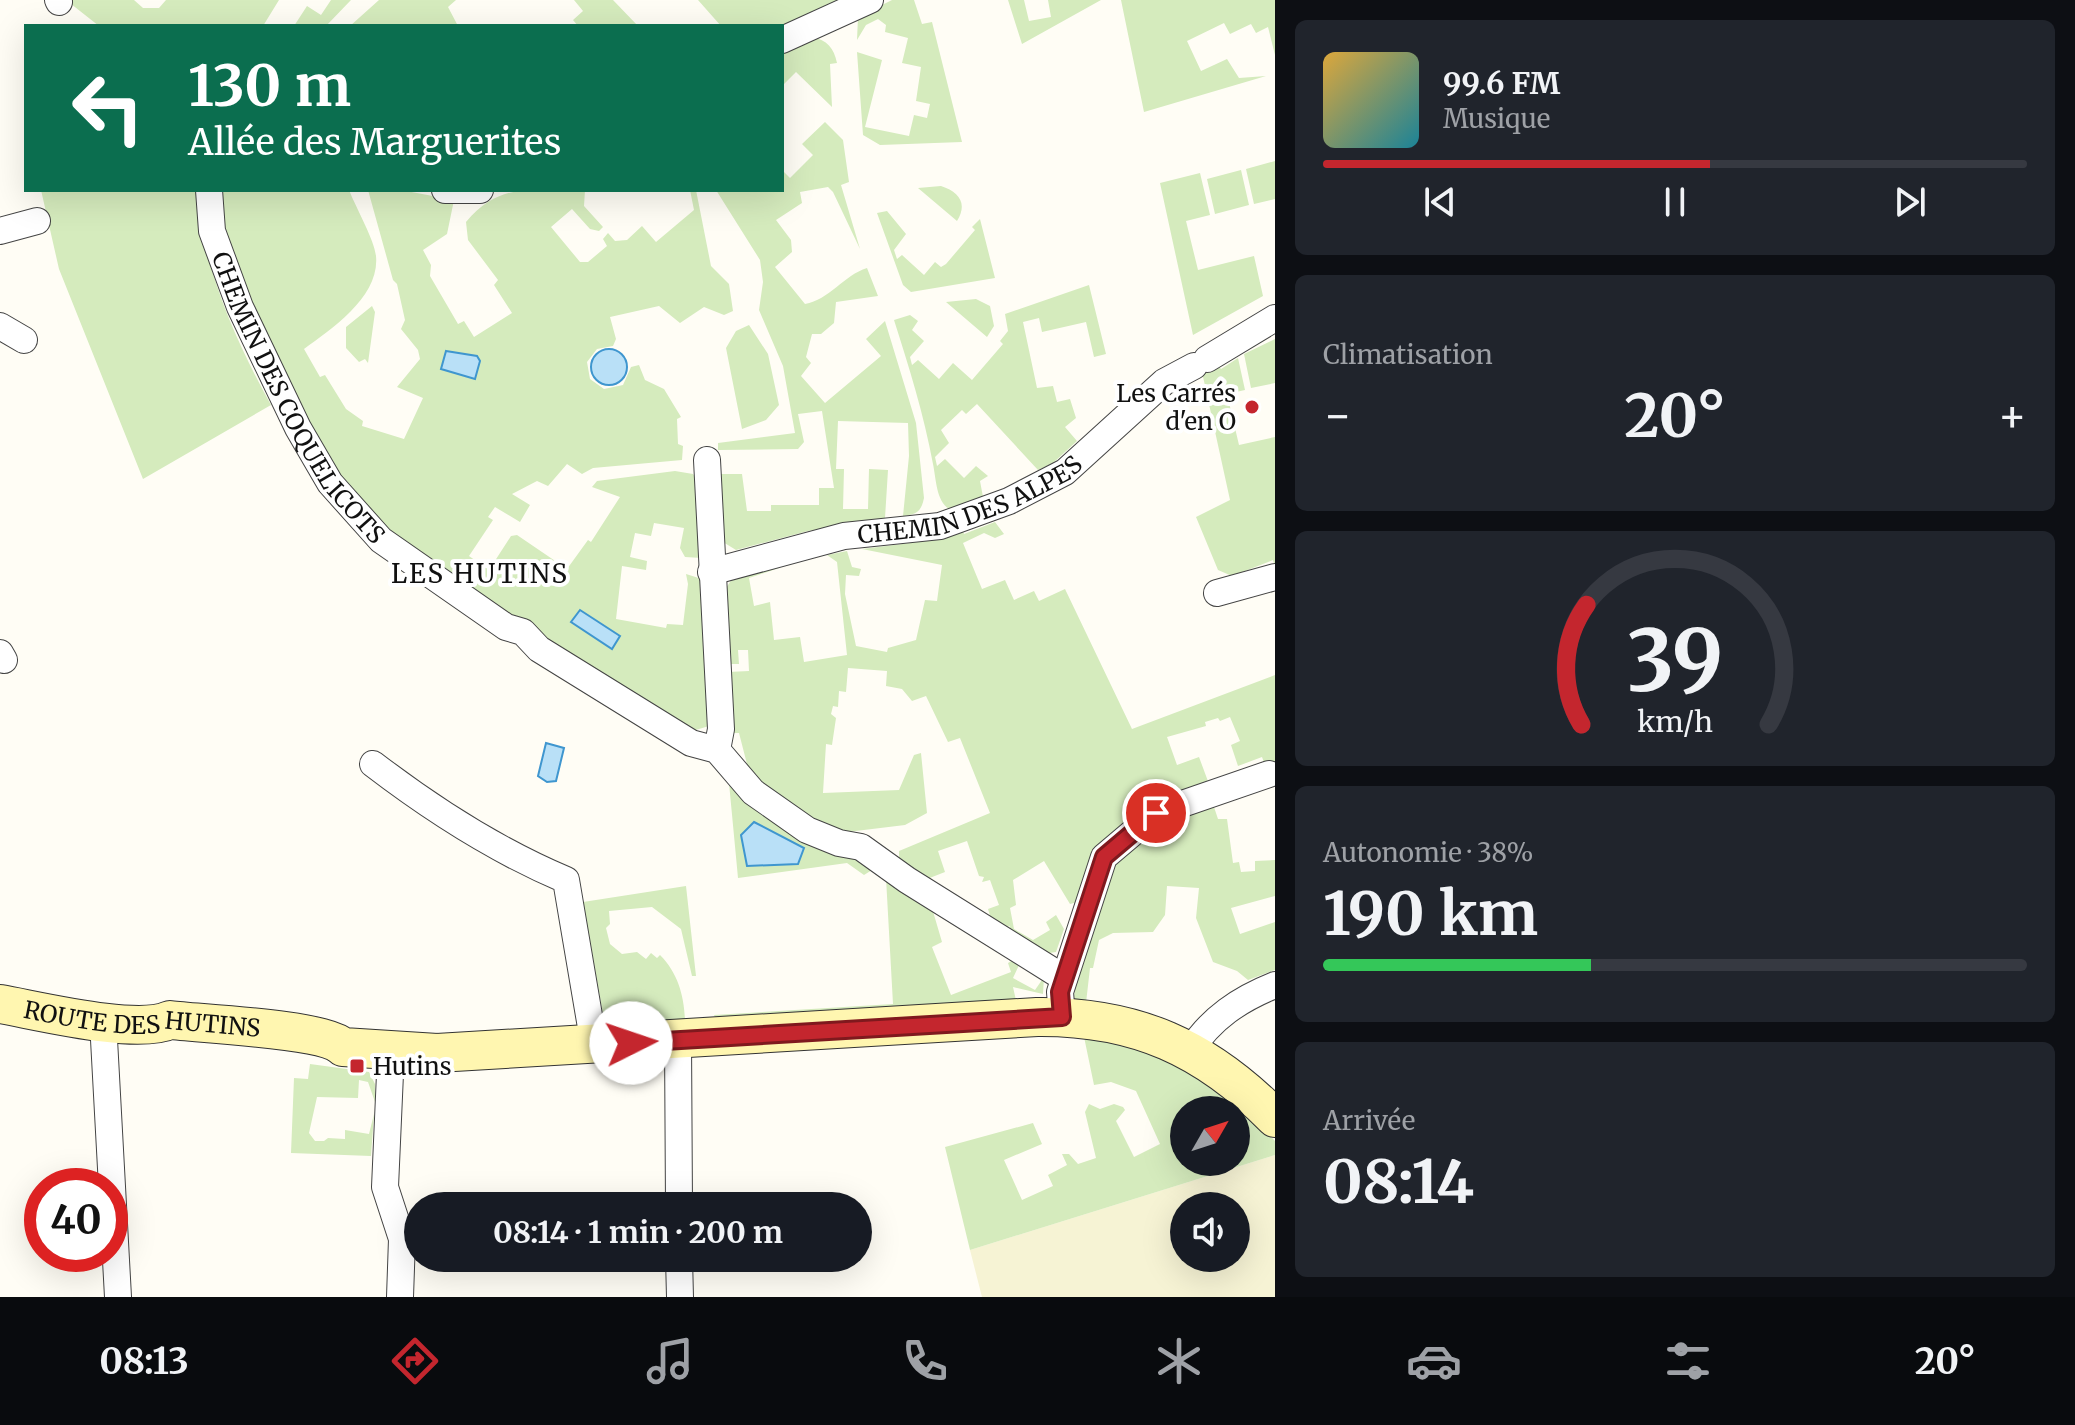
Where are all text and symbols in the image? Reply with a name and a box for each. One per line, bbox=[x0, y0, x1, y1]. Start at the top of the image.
text: 130 m bbox=[188, 51, 351, 121]
icon: left bbox=[56, 56, 160, 160]
text: 99.6 FM bbox=[1443, 64, 1560, 102]
text: Musique bbox=[1443, 102, 1550, 135]
text: Allée des Marguerites bbox=[188, 120, 561, 165]
icon: previous bbox=[1418, 180, 1462, 224]
icon: pause bbox=[1653, 180, 1697, 224]
icon: next bbox=[1888, 180, 1932, 224]
street label: CHEMIN DES COQUELICOTS bbox=[205, 247, 392, 550]
text: Climatisation bbox=[1323, 338, 1493, 371]
place label: Les Carrés d'en O bbox=[1116, 378, 1236, 437]
text: 20° bbox=[1624, 378, 1726, 453]
text: − bbox=[1323, 388, 1352, 443]
text: + bbox=[1998, 388, 2027, 443]
marker: Les Carrés d'en O bbox=[1243, 398, 1261, 416]
street label: CHEMIN DES ALPES bbox=[856, 449, 1089, 550]
district label: LES HUTINS bbox=[391, 557, 569, 590]
text: 39 bbox=[1627, 608, 1723, 713]
text: km/h bbox=[1637, 704, 1713, 740]
pin bbox=[1122, 779, 1190, 847]
icon: arrive bbox=[1134, 791, 1178, 835]
text: Autonomie · 38% bbox=[1323, 836, 1533, 869]
text: 190 km bbox=[1323, 876, 1538, 951]
street label: ROUTE DES HUTINS bbox=[21, 993, 262, 1043]
position arrow bbox=[589, 1001, 673, 1085]
place label: Hutins bbox=[373, 1051, 452, 1082]
marker: Hutins bbox=[348, 1057, 366, 1075]
north arrow bbox=[1170, 1096, 1250, 1176]
map controls bbox=[1170, 1096, 1250, 1272]
text: Arrivée bbox=[1323, 1104, 1415, 1137]
text: 08:14 bbox=[1323, 1144, 1474, 1219]
speed limit sign: 40 bbox=[24, 1168, 128, 1272]
button: sound bbox=[1170, 1192, 1250, 1272]
text: 08:14 · 1 min · 200 m bbox=[493, 1213, 783, 1251]
icon: directions bbox=[387, 1333, 443, 1389]
icon: music bbox=[642, 1333, 698, 1389]
icon: phone bbox=[897, 1333, 953, 1389]
icon: climate bbox=[1151, 1333, 1207, 1389]
icon: car bbox=[1406, 1333, 1462, 1389]
icon: filters bbox=[1660, 1333, 1716, 1389]
text: 08:13 bbox=[99, 1339, 189, 1384]
text: 20° bbox=[1915, 1339, 1976, 1384]

